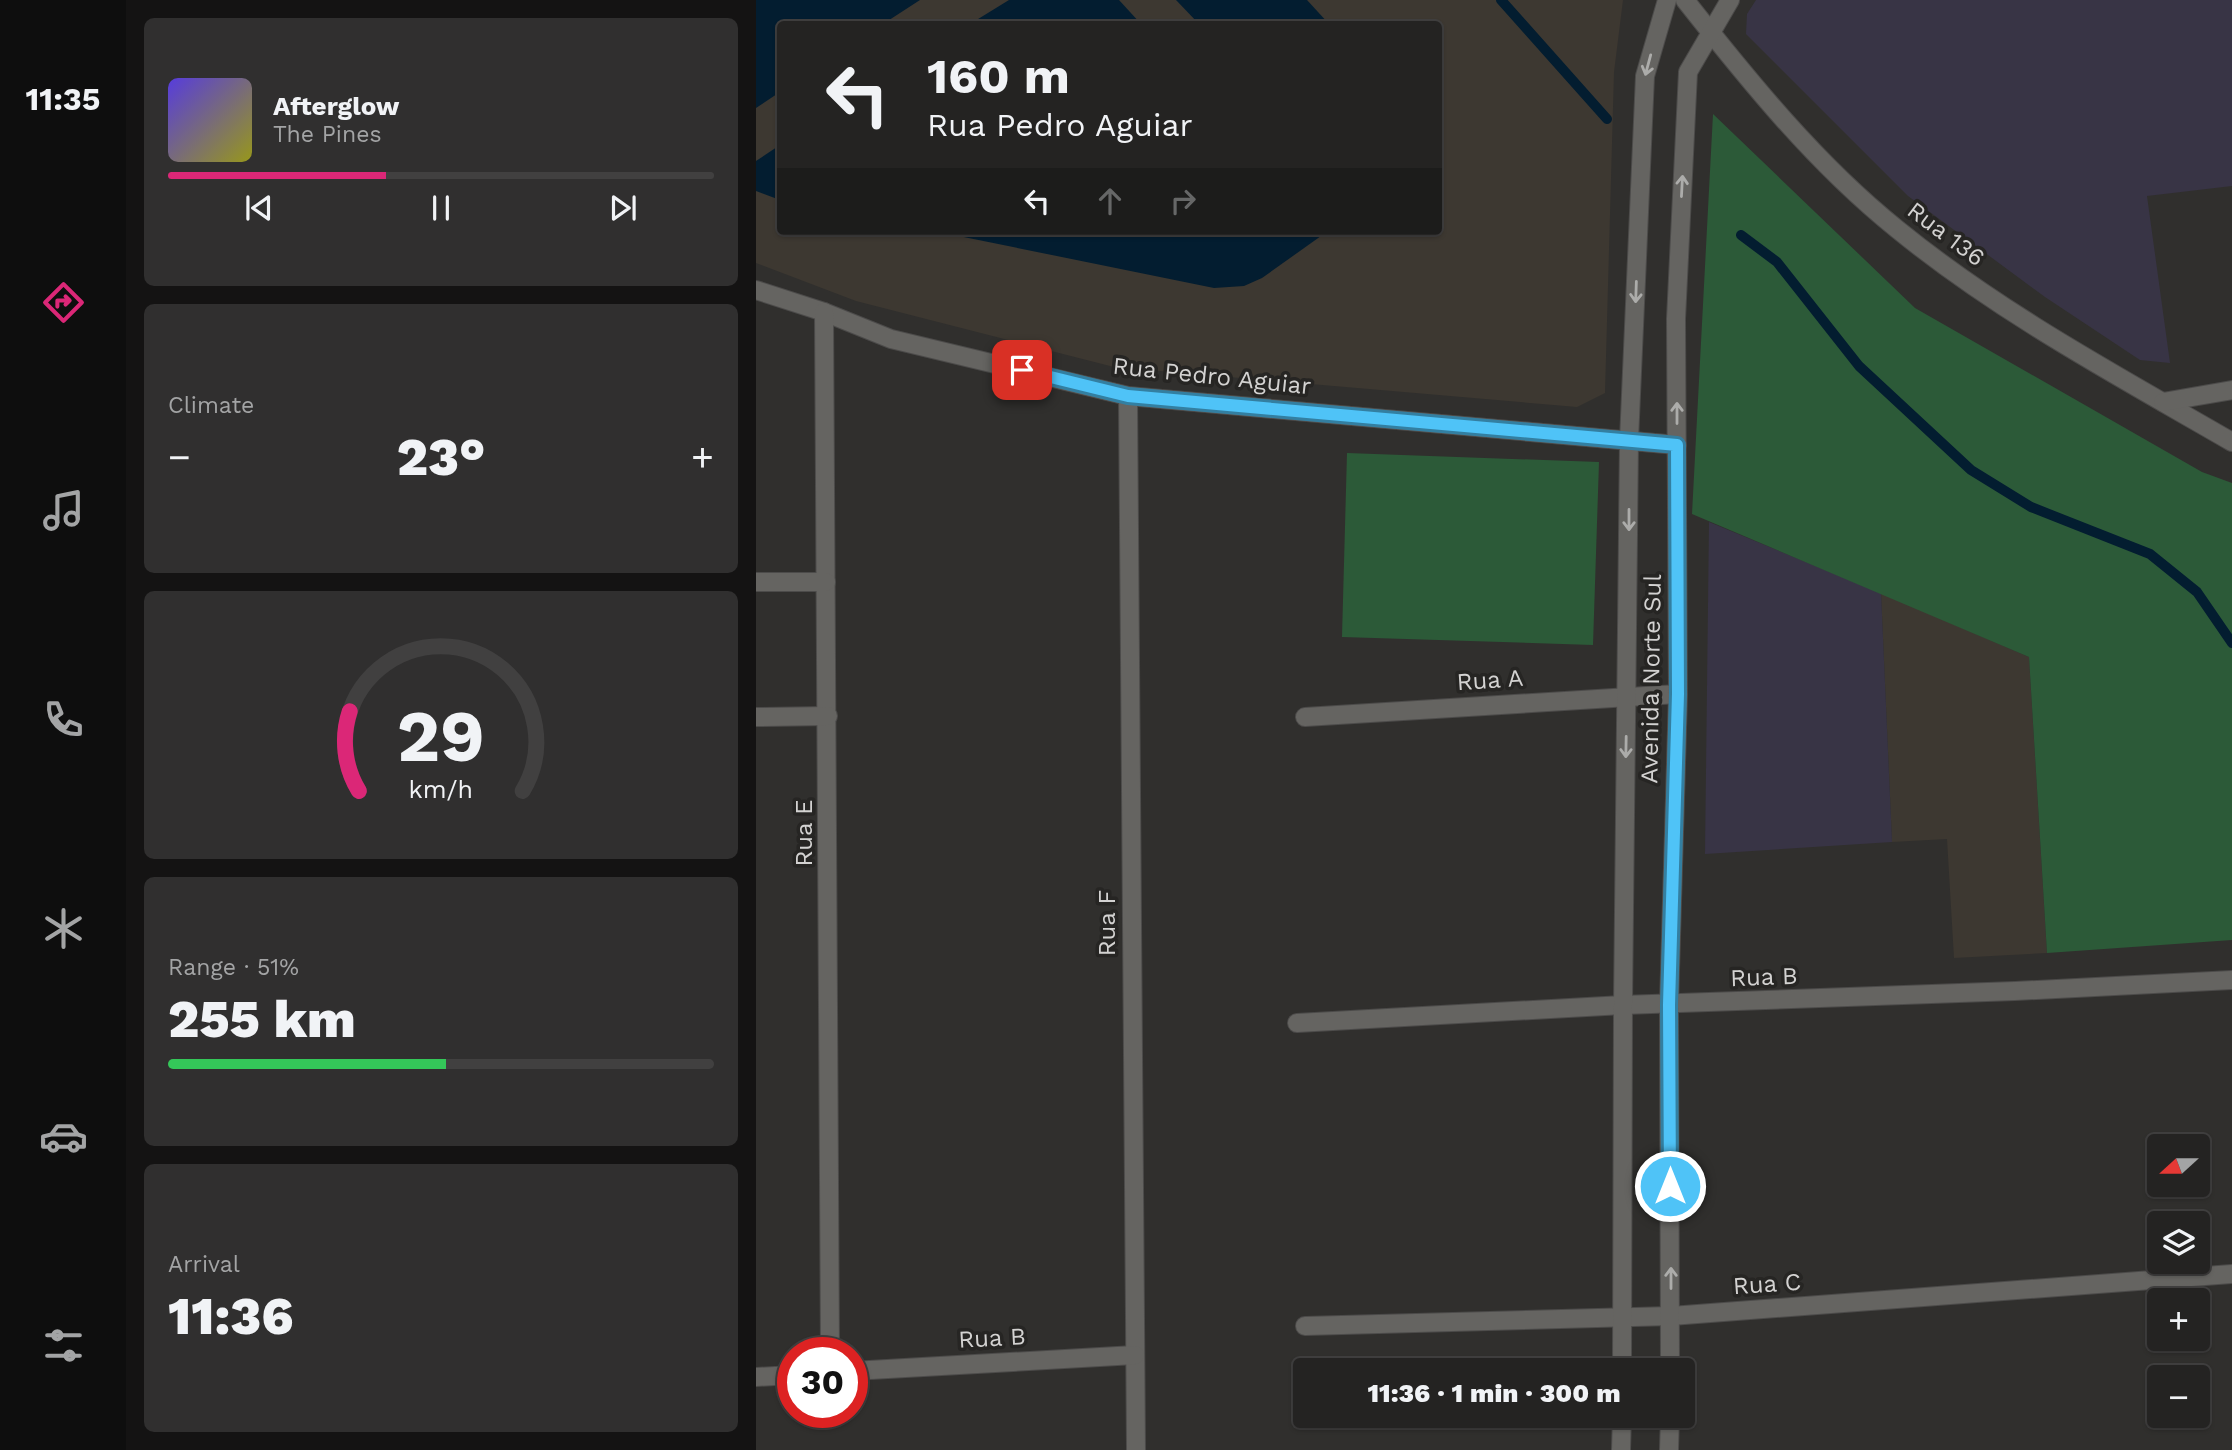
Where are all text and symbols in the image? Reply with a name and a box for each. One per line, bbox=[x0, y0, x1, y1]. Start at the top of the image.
text: 160 m bbox=[927, 47, 1070, 105]
icon: left bbox=[812, 49, 903, 140]
one-way arrow bbox=[1641, 53, 1654, 76]
text: 11:35 bbox=[26, 80, 100, 118]
text: Afterglow bbox=[273, 91, 399, 121]
text: Rua Pedro Aguiar bbox=[927, 106, 1193, 144]
text: The Pines bbox=[273, 121, 382, 148]
one-way arrow bbox=[1676, 175, 1689, 198]
icon: left bbox=[1018, 182, 1056, 220]
icon: ahead bbox=[1091, 182, 1129, 220]
icon: right bbox=[1164, 182, 1202, 220]
icon: previous bbox=[240, 189, 278, 227]
icon: pause bbox=[422, 189, 460, 227]
icon: next bbox=[604, 189, 642, 227]
street label: Rua 136 bbox=[1902, 196, 1990, 272]
icon: directions bbox=[39, 278, 88, 327]
one-way arrow bbox=[1629, 280, 1642, 303]
pin bbox=[992, 340, 1052, 400]
icon: arrive bbox=[1003, 351, 1041, 389]
street label: Rua Pedro Aguiar bbox=[1111, 352, 1313, 400]
text: Climate bbox=[168, 392, 254, 419]
one-way arrow bbox=[1670, 402, 1683, 425]
text: 23° bbox=[397, 427, 485, 488]
text: − bbox=[168, 435, 191, 479]
text: + bbox=[691, 435, 714, 479]
icon: music bbox=[39, 486, 88, 535]
one-way arrow bbox=[1622, 508, 1635, 531]
street label: Avenida Norte Sul bbox=[1635, 573, 1667, 784]
street label: Rua A bbox=[1456, 664, 1524, 696]
text: 29 bbox=[397, 693, 485, 779]
icon: phone bbox=[39, 695, 88, 744]
one-way arrow bbox=[1620, 735, 1633, 758]
text: km/h bbox=[409, 775, 473, 804]
street label: Rua E bbox=[790, 799, 818, 867]
street label: Rua F bbox=[1093, 890, 1121, 956]
icon: climate bbox=[39, 904, 88, 953]
text: Range · 51% bbox=[168, 954, 299, 981]
street label: Rua B bbox=[1730, 962, 1798, 992]
text: 255 km bbox=[168, 989, 356, 1050]
icon: car bbox=[39, 1112, 88, 1161]
north arrow bbox=[2147, 1134, 2210, 1197]
map controls bbox=[2147, 1134, 2210, 1428]
position arrow bbox=[1633, 1149, 1707, 1223]
button: layers bbox=[2147, 1211, 2210, 1274]
text: Arrival bbox=[168, 1251, 240, 1278]
one-way arrow bbox=[1664, 1266, 1678, 1289]
street label: Rua C bbox=[1732, 1268, 1802, 1300]
text: 11:36 bbox=[168, 1286, 293, 1347]
button: + bbox=[2147, 1288, 2210, 1351]
icon: filters bbox=[39, 1321, 88, 1370]
street label: Rua B bbox=[958, 1322, 1026, 1354]
speed limit sign: 30 bbox=[777, 1337, 868, 1428]
button: − bbox=[2147, 1365, 2210, 1428]
text: 11:36 · 1 min · 300 m bbox=[1367, 1378, 1621, 1408]

